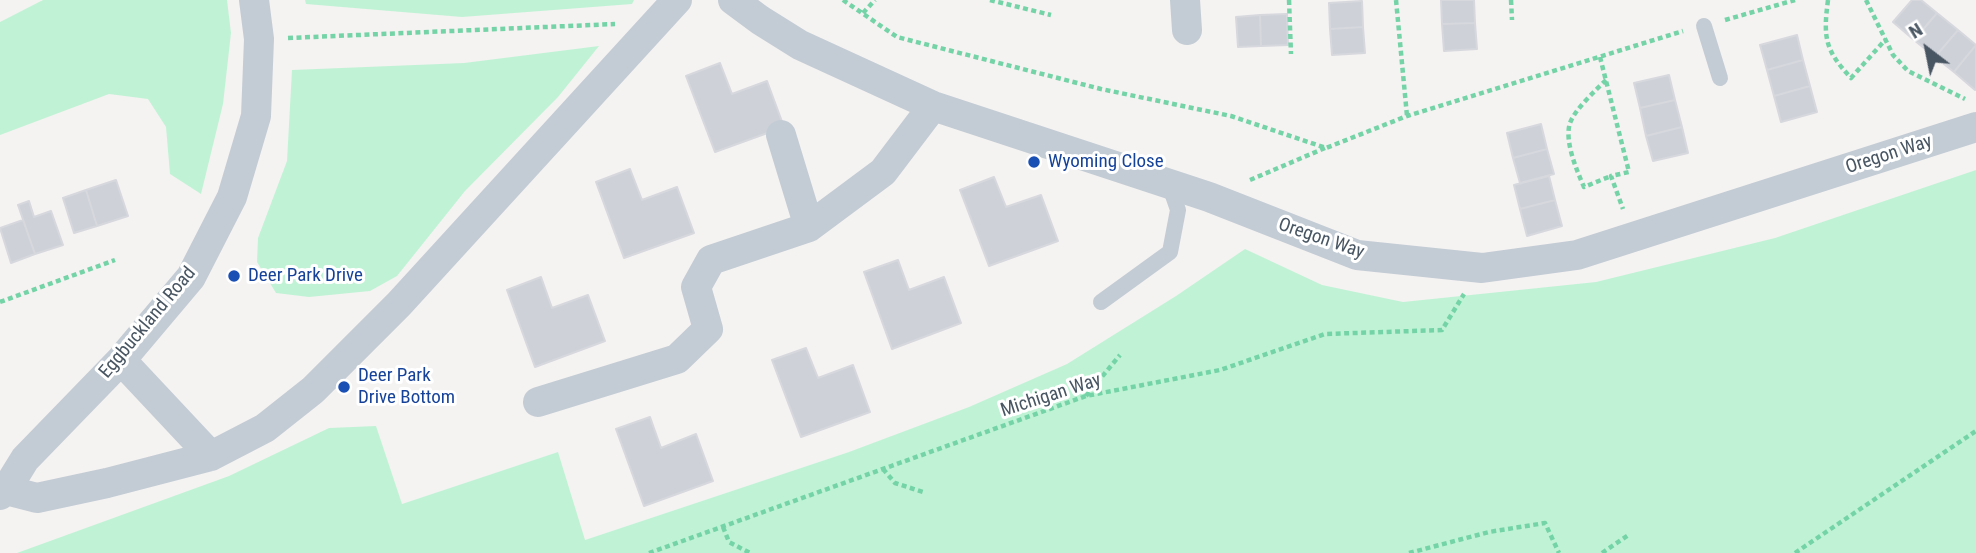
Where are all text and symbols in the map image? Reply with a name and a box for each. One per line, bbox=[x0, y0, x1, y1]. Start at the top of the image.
north arrow bbox=[1892, 14, 1962, 84]
text: N bbox=[1905, 18, 1927, 44]
street label: Oregon Way bbox=[1843, 130, 1935, 180]
place label: Wyoming Close bbox=[1048, 151, 1164, 173]
marker: Wyoming Close bbox=[1026, 154, 1042, 170]
street label: Oregon Way bbox=[1275, 214, 1367, 264]
street label: Eggbuckland Road bbox=[95, 263, 201, 383]
place label: Deer Park Drive bbox=[248, 265, 363, 287]
marker: Deer Park Drive bbox=[226, 268, 242, 284]
place label: Deer Park Drive Bottom bbox=[358, 365, 455, 409]
street label: Michigan Way bbox=[998, 369, 1104, 423]
marker: Deer Park Drive Bottom bbox=[336, 379, 352, 395]

